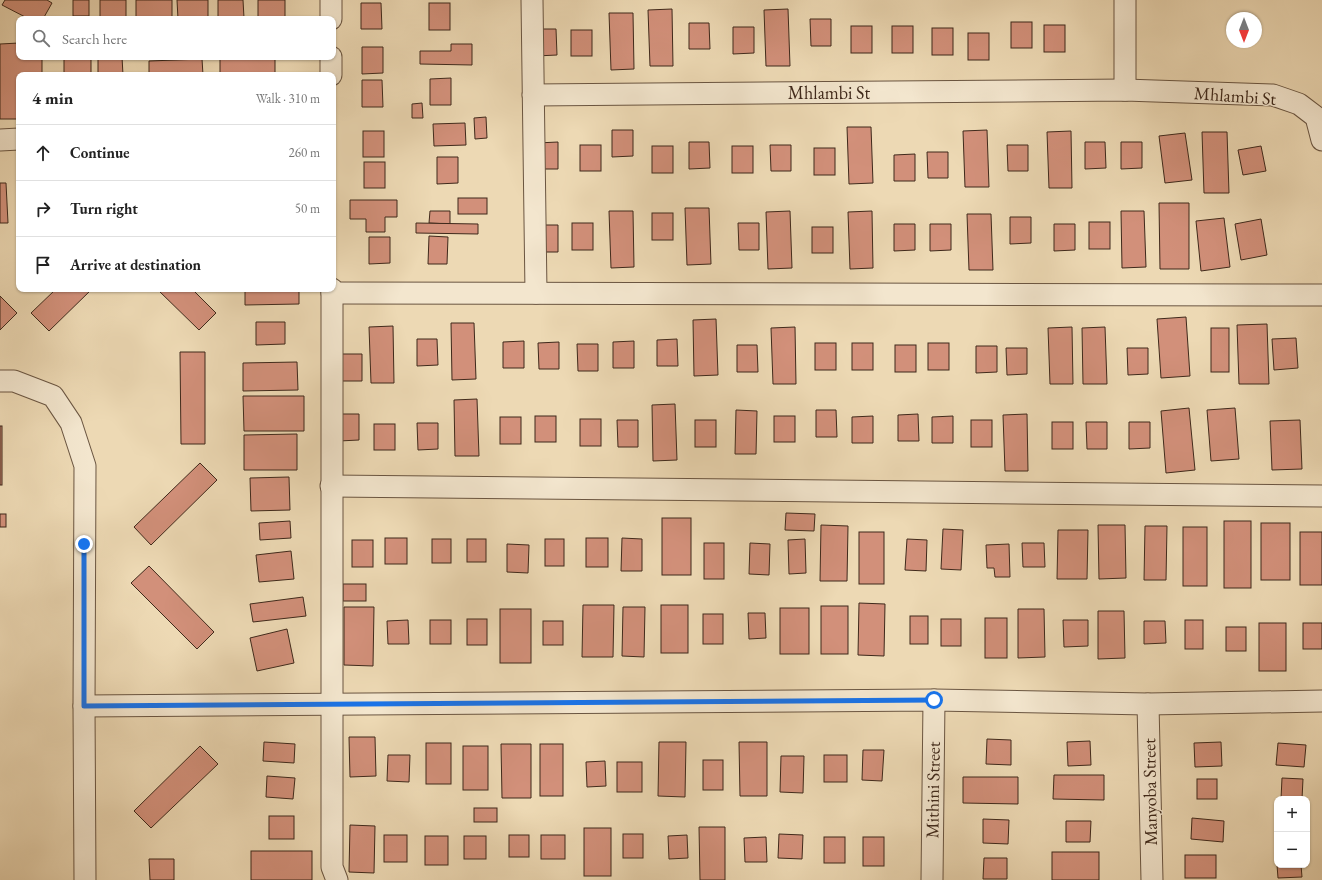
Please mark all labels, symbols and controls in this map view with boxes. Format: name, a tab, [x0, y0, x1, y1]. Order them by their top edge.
north arrow	[1226, 12, 1262, 48]
search box	[16, 16, 336, 60]
icon: search	[30, 27, 52, 49]
text: Search here	[62, 29, 127, 48]
street label: Mhlambi St	[788, 81, 870, 104]
street label: Mhlambi St	[1193, 81, 1277, 110]
text: 4 min	[32, 87, 73, 109]
text: Walk · 310 m	[256, 90, 320, 107]
icon: ahead	[32, 142, 54, 164]
text: Continue	[70, 143, 130, 162]
text: 260 m	[289, 144, 320, 161]
icon: right	[32, 198, 54, 220]
text: Turn right	[70, 199, 138, 218]
text: 50 m	[295, 200, 320, 217]
icon: arrive	[32, 254, 54, 276]
text: Arrive at destination	[70, 255, 201, 274]
route end	[75, 535, 93, 553]
route start	[925, 691, 943, 709]
street label: Manyoba Street	[1137, 738, 1162, 846]
street label: Mithini Street	[920, 741, 945, 839]
map controls	[1274, 796, 1310, 868]
button: +	[1274, 796, 1310, 832]
button: −	[1274, 832, 1310, 868]

